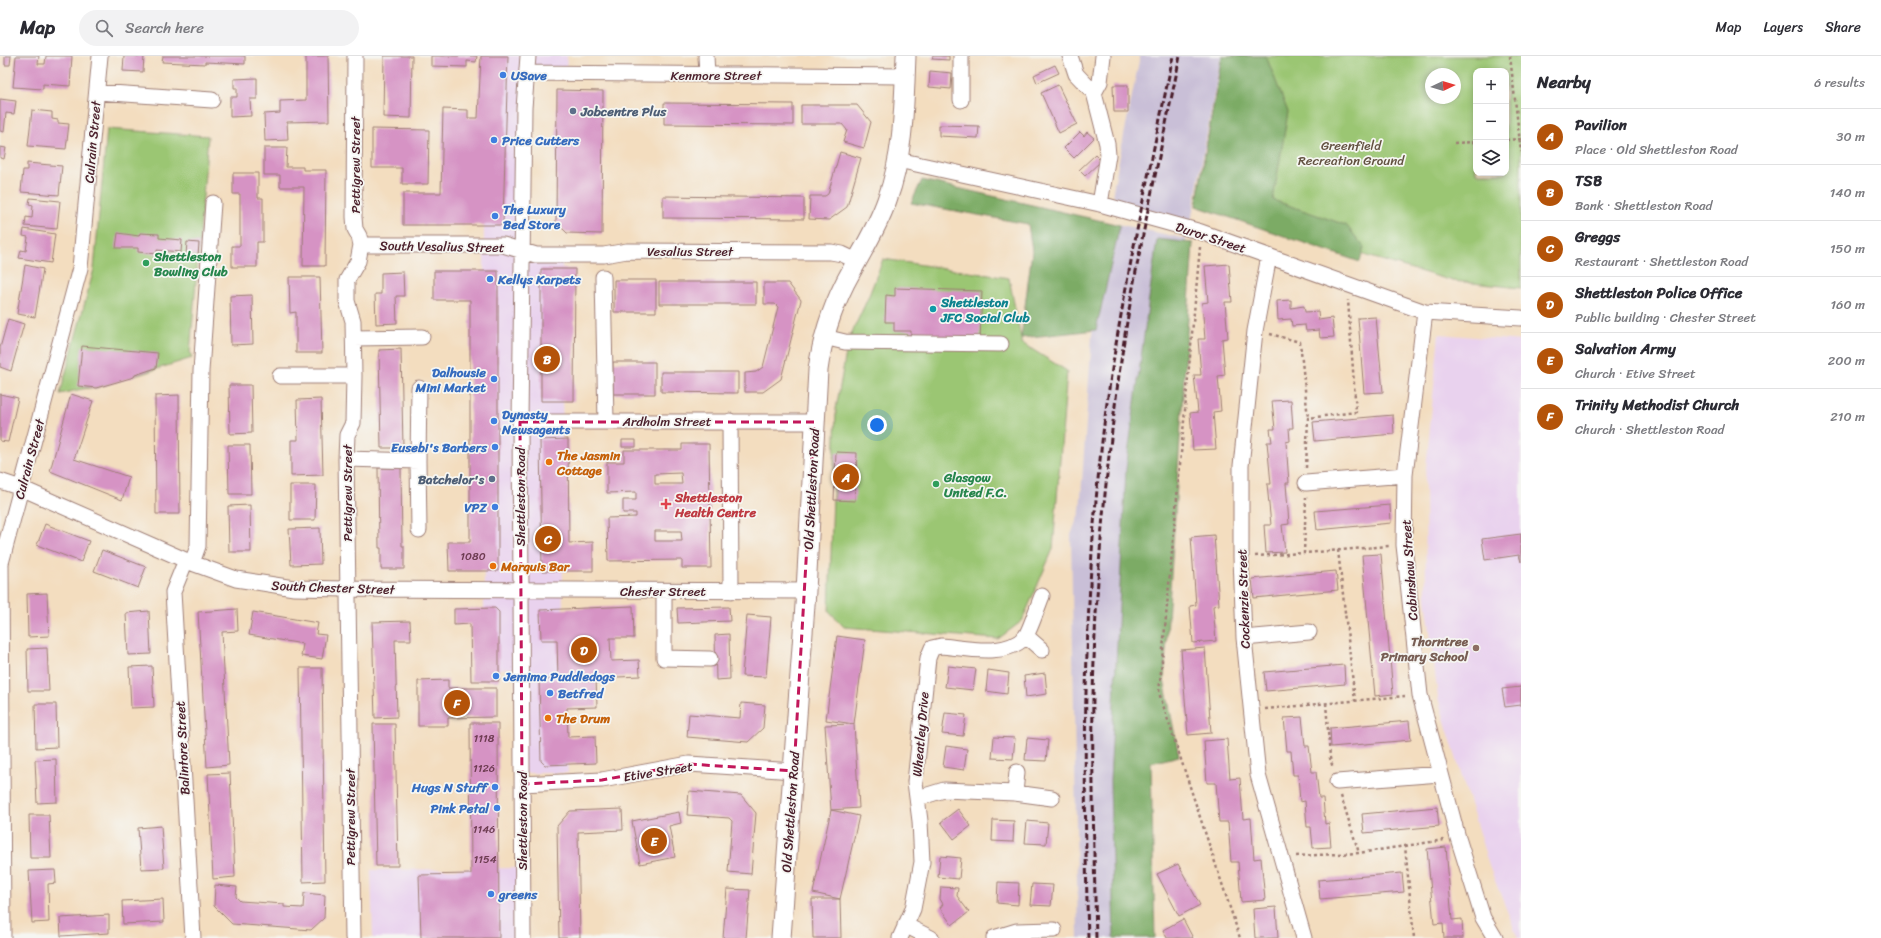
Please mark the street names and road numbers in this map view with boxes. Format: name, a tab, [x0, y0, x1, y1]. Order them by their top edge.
street label: Kenmore Street	[671, 64, 762, 87]
street label: Culrain Street	[77, 99, 108, 184]
street label: Pettigrew Street	[344, 116, 367, 214]
street label: Duror Street	[1173, 215, 1249, 260]
street label: South Vesalius Street	[379, 234, 505, 259]
street label: Vesalius Street	[647, 240, 734, 263]
street label: Ardholm Street	[622, 410, 712, 433]
street label: Culrain Street	[8, 416, 51, 502]
street label: Old Shettleston Road	[797, 427, 826, 550]
street label: Pettigrew Street	[336, 444, 359, 542]
street label: Shettleston Road	[509, 447, 532, 546]
street label: Cobinshaw Street	[1394, 518, 1425, 621]
street label: Cockenzie Street	[1230, 549, 1257, 649]
street label: South Chester Street	[271, 574, 396, 601]
street label: Chester Street	[620, 580, 706, 603]
street label: Wheatley Drive	[905, 690, 936, 778]
street label: Balintore Street	[169, 700, 196, 795]
street label: Old Shettleston Road	[775, 750, 806, 873]
street label: Etive Street	[622, 755, 695, 788]
street label: Pettigrew Street	[339, 768, 362, 866]
street label: Shettleston Road	[511, 771, 534, 870]

